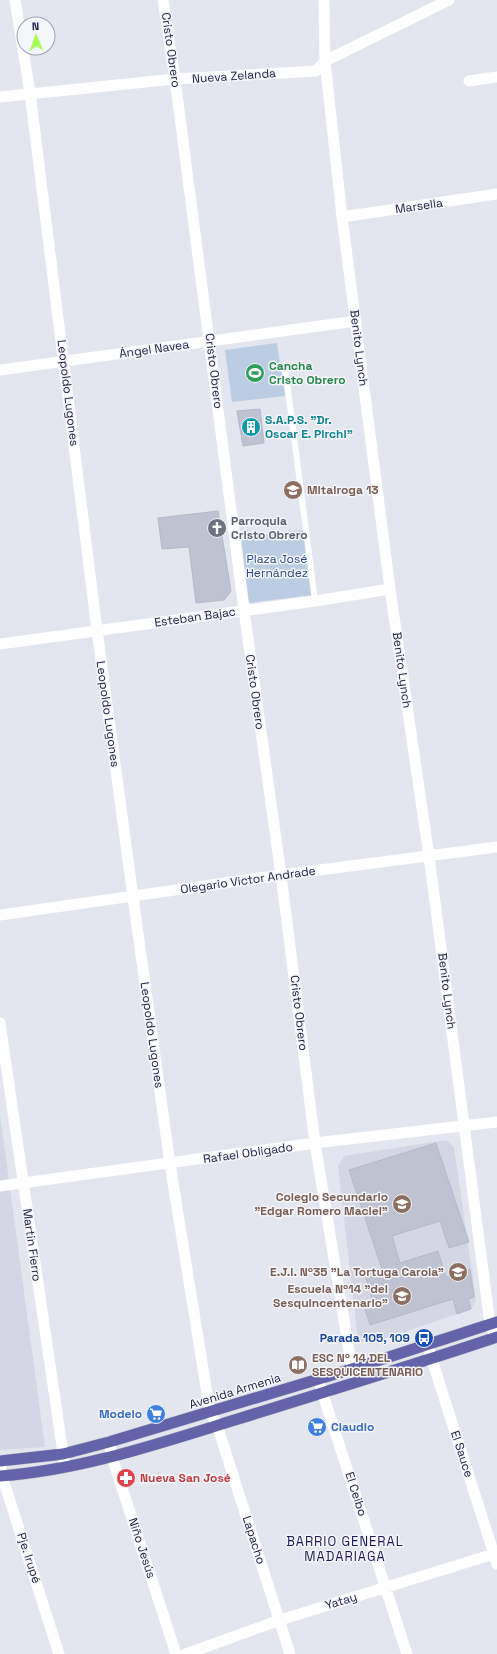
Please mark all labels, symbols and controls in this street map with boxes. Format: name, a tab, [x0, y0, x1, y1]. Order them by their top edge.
street label: Cristo Obrero	[158, 11, 184, 89]
north arrow	[16, 16, 56, 56]
text: N	[32, 19, 40, 33]
street label: Nueva Zelanda	[191, 65, 277, 87]
street label: Marsella	[394, 195, 444, 217]
street label: Benito Lynch	[346, 309, 372, 387]
street label: Cristo Obrero	[201, 332, 227, 410]
street label: Ángel Navea	[118, 336, 190, 362]
street label: Leopoldo Lugones	[54, 339, 82, 447]
place label: Cancha Cristo Obrero	[269, 358, 346, 388]
sports icon: Cancha Cristo Obrero	[244, 362, 266, 384]
place label: S.A.P.S. "Dr. Oscar E. Pirchi"	[265, 412, 353, 442]
building icon: S.A.P.S. "Dr. Oscar E. Pirchi"	[240, 416, 262, 438]
school or university icon: Mitairoga 13	[282, 479, 304, 501]
place label: Mitairoga 13	[307, 482, 379, 498]
place label: Parroquia Cristo Obrero	[231, 513, 308, 543]
church icon: Parroquia Cristo Obrero	[206, 517, 228, 539]
park label: Plaza José Hernández	[246, 551, 308, 581]
street label: Esteban Bajac	[153, 603, 237, 631]
street label: Benito Lynch	[389, 631, 415, 709]
street label: Cristo Obrero	[242, 653, 268, 731]
street label: Leopoldo Lugones	[93, 660, 123, 768]
street label: Olegario Victor Andrade	[179, 863, 317, 897]
street label: Benito Lynch	[434, 952, 460, 1030]
street label: Cristo Obrero	[286, 974, 312, 1052]
street label: Leopoldo Lugones	[137, 981, 167, 1089]
street label: Rafael Obligado	[202, 1139, 294, 1167]
place label: Colegio Secundario "Edgar Romero Maciel"	[254, 1189, 388, 1219]
school or university icon: Colegio Secundario "Edgar Romero Maciel"	[391, 1193, 413, 1215]
street label: Martin Fierro	[19, 1208, 45, 1282]
school or university icon: E.J.I. Nº35 "La Tortuga Carola"	[447, 1261, 469, 1283]
place label: E.J.I. Nº35 "La Tortuga Carola"	[270, 1264, 444, 1280]
place label: Escuela Nº14 "del Sesquincentenario"	[273, 1281, 388, 1311]
school or university icon: Escuela Nº14 "del Sesquincentenario"	[391, 1285, 413, 1307]
bus stop icon: Parada 105, 109	[413, 1327, 435, 1349]
place label: Parada 105, 109	[320, 1330, 410, 1346]
place label: ESC Nº 14 DEL SESQUICENTENARIO	[312, 1350, 423, 1380]
library icon: ESC Nº 14 DEL SESQUICENTENARIO	[287, 1354, 309, 1376]
street label: Avenida Armenia	[187, 1369, 283, 1413]
supermarket icon: Modelo	[145, 1403, 167, 1425]
place label: Modelo	[99, 1406, 142, 1422]
supermarket icon: Claudio	[306, 1416, 328, 1438]
place label: Claudio	[331, 1419, 374, 1435]
street label: El Sauce	[447, 1428, 477, 1480]
pharmacy icon: Nueva San José	[115, 1467, 137, 1489]
place label: Nueva San José	[140, 1470, 231, 1486]
street label: El Ceibo	[341, 1470, 371, 1518]
street label: Lapacho	[239, 1514, 269, 1566]
street label: Niño Jesús	[125, 1516, 159, 1580]
street label: Pje. Irupé	[13, 1531, 45, 1585]
district label: BARRIO GENERAL MADARIAGA	[286, 1533, 404, 1565]
street label: Yatay	[323, 1589, 359, 1613]

